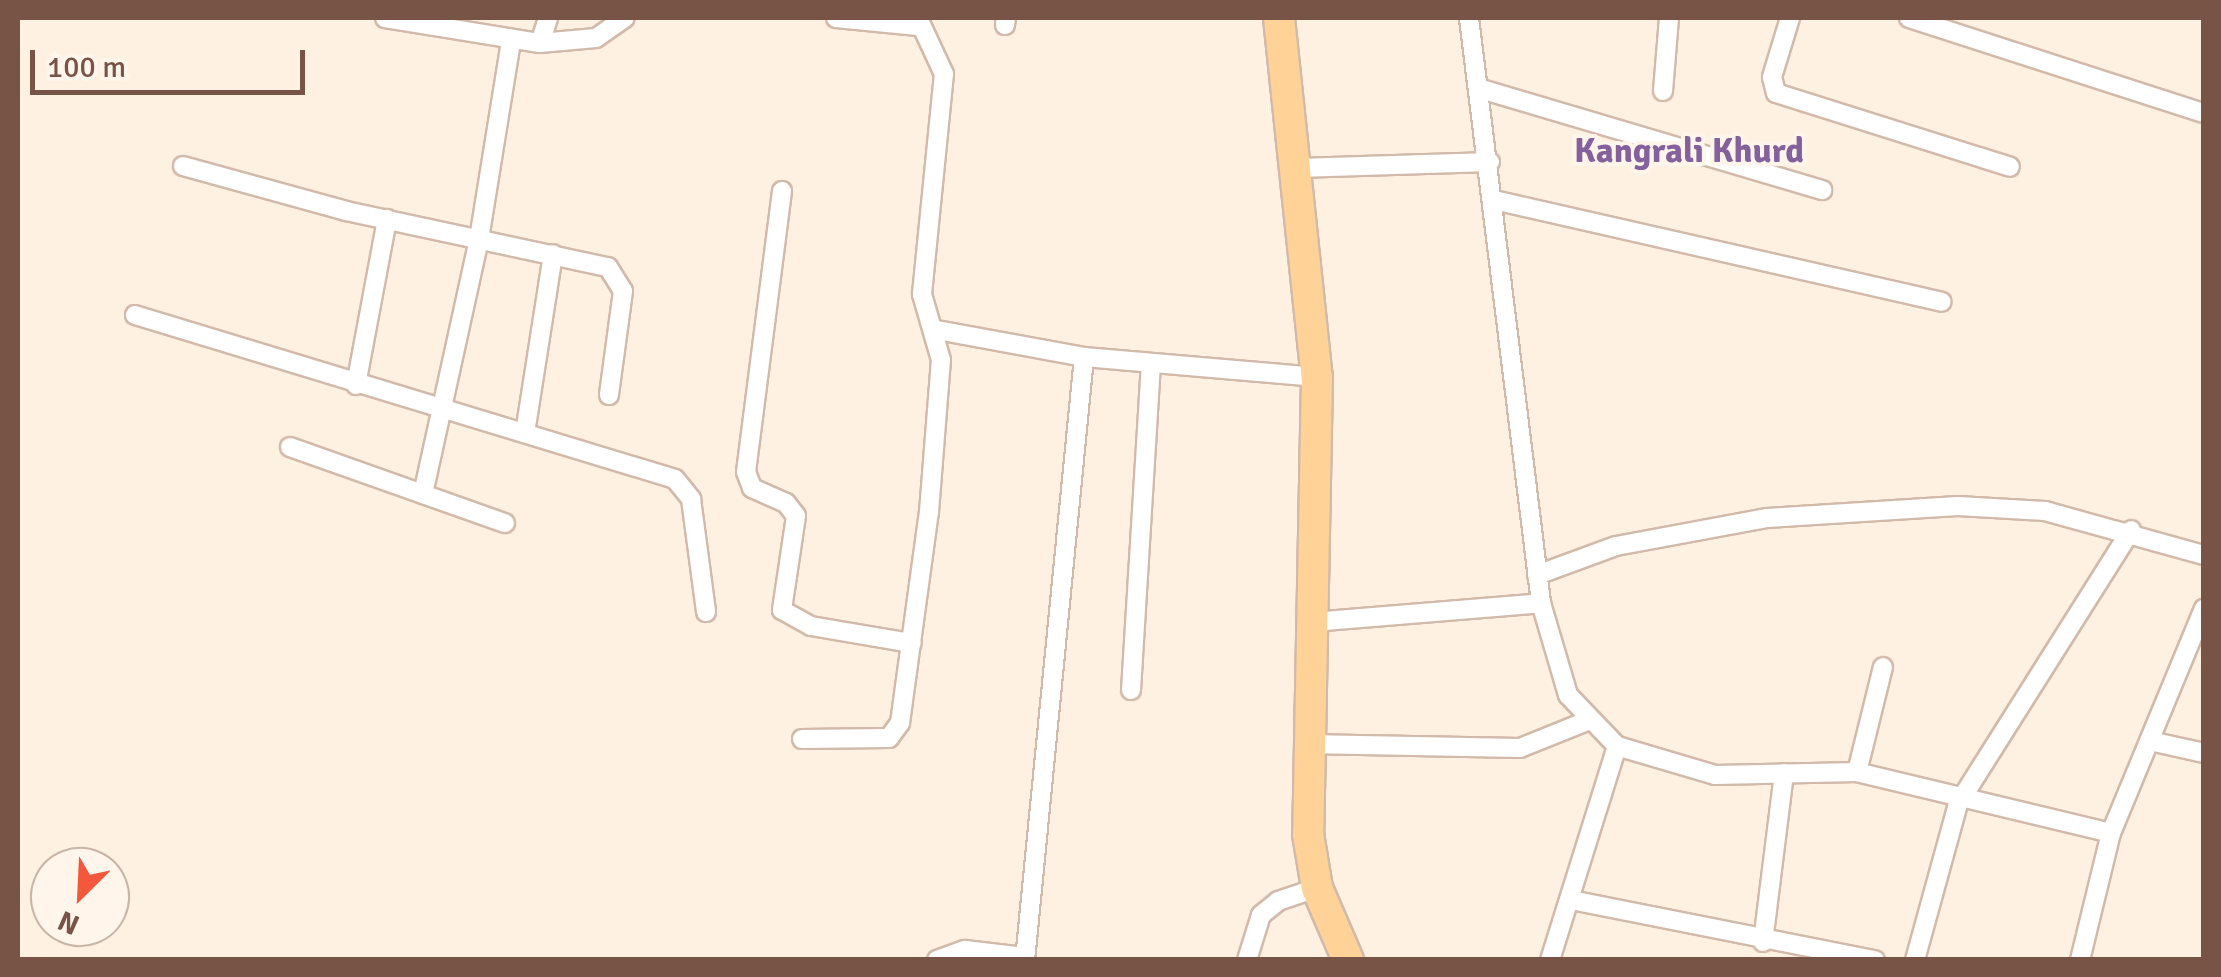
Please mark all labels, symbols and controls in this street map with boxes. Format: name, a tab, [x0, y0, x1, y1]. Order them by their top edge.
scale bar	[35, 30, 310, 92]
text: 100 m	[47, 49, 126, 86]
district label: Kangrali Khurd	[1574, 130, 1804, 172]
north arrow	[30, 847, 130, 947]
text: N	[53, 903, 84, 942]

